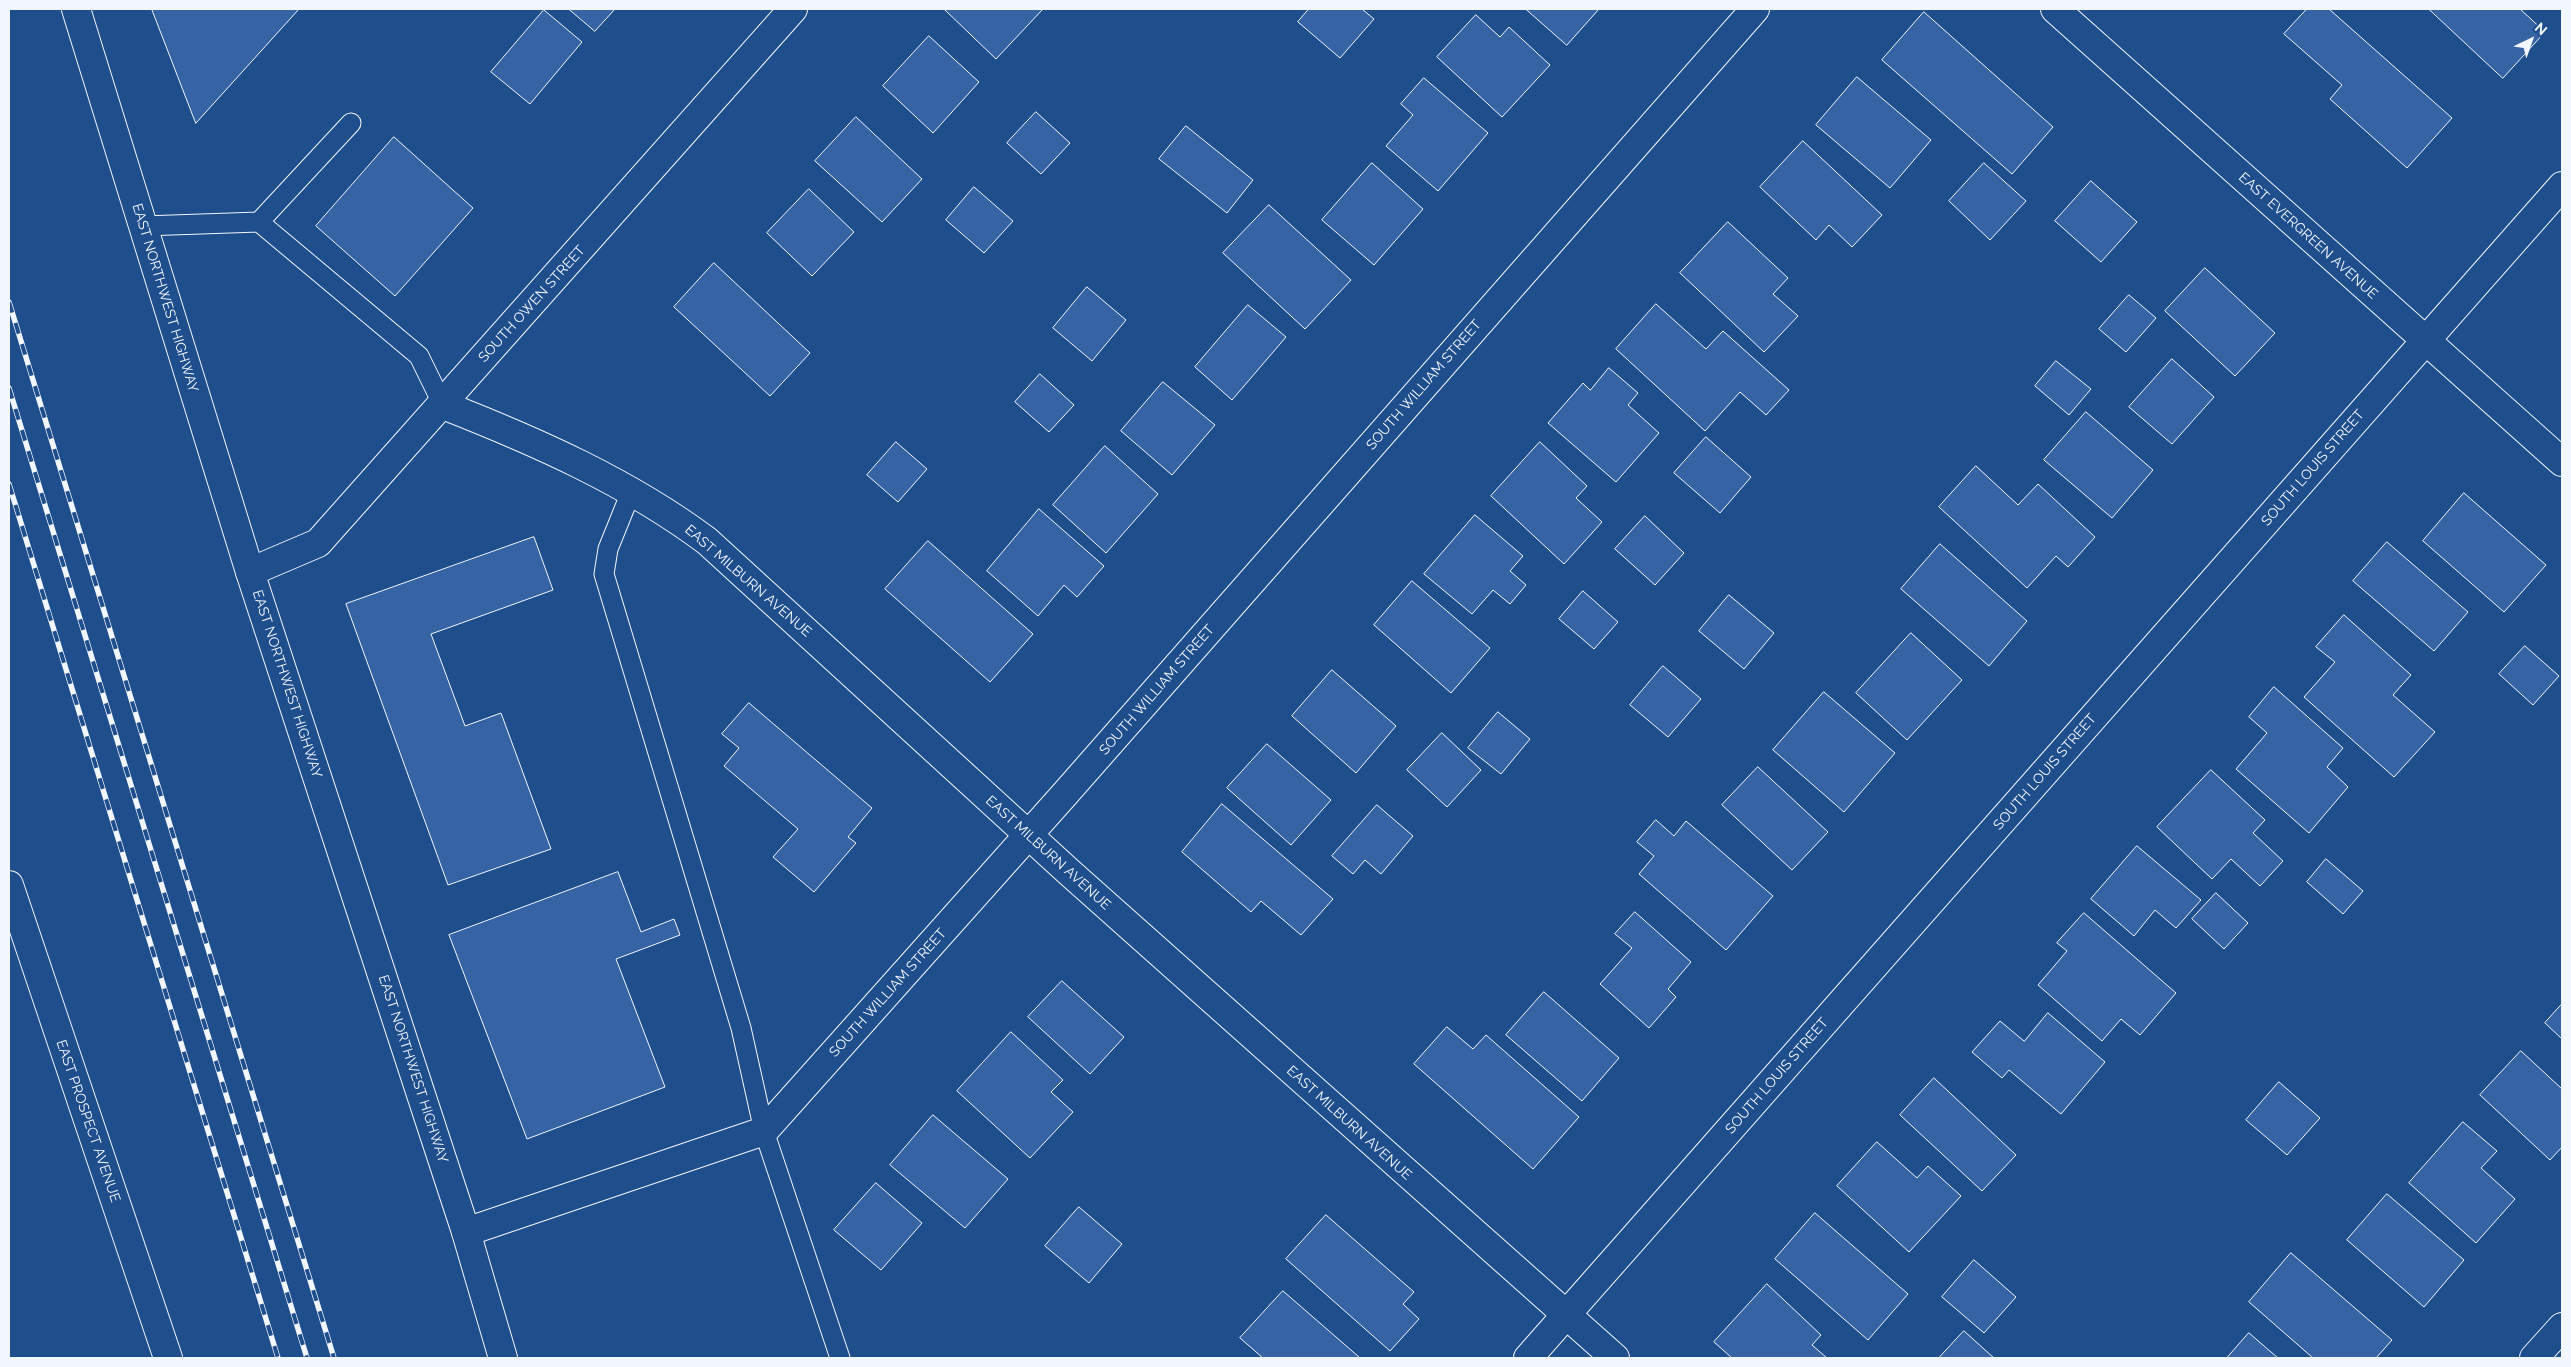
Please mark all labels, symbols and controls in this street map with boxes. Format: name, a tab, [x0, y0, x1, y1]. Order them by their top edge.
north arrow	[2506, 15, 2556, 65]
text: N	[2532, 19, 2550, 38]
street label: EAST EVERGREEN AVENUE	[2235, 169, 2381, 303]
street label: EAST NORTHWEST HIGHWAY	[128, 201, 202, 395]
street label: SOUTH OWEN STREET	[475, 242, 589, 366]
street label: SOUTH WILLIAM STREET	[1363, 316, 1485, 454]
street label: SOUTH LOUIS STREET	[2258, 407, 2368, 529]
street label: EAST MILBURN AVENUE	[681, 521, 815, 641]
street label: EAST NORTHWEST HIGHWAY	[249, 588, 325, 780]
street label: SOUTH WILLIAM STREET	[1096, 621, 1218, 759]
street label: SOUTH LOUIS STREET	[1990, 711, 2100, 833]
street label: EAST MILBURN AVENUE	[982, 792, 1114, 914]
street label: SOUTH WILLIAM STREET	[826, 925, 950, 1061]
street label: EAST NORTHWEST HIGHWAY	[375, 973, 451, 1165]
street label: SOUTH LOUIS STREET	[1722, 1015, 1832, 1137]
street label: EAST PROSPECT AVENUE	[52, 1038, 124, 1204]
street label: EAST MILBURN AVENUE	[1283, 1062, 1415, 1184]

